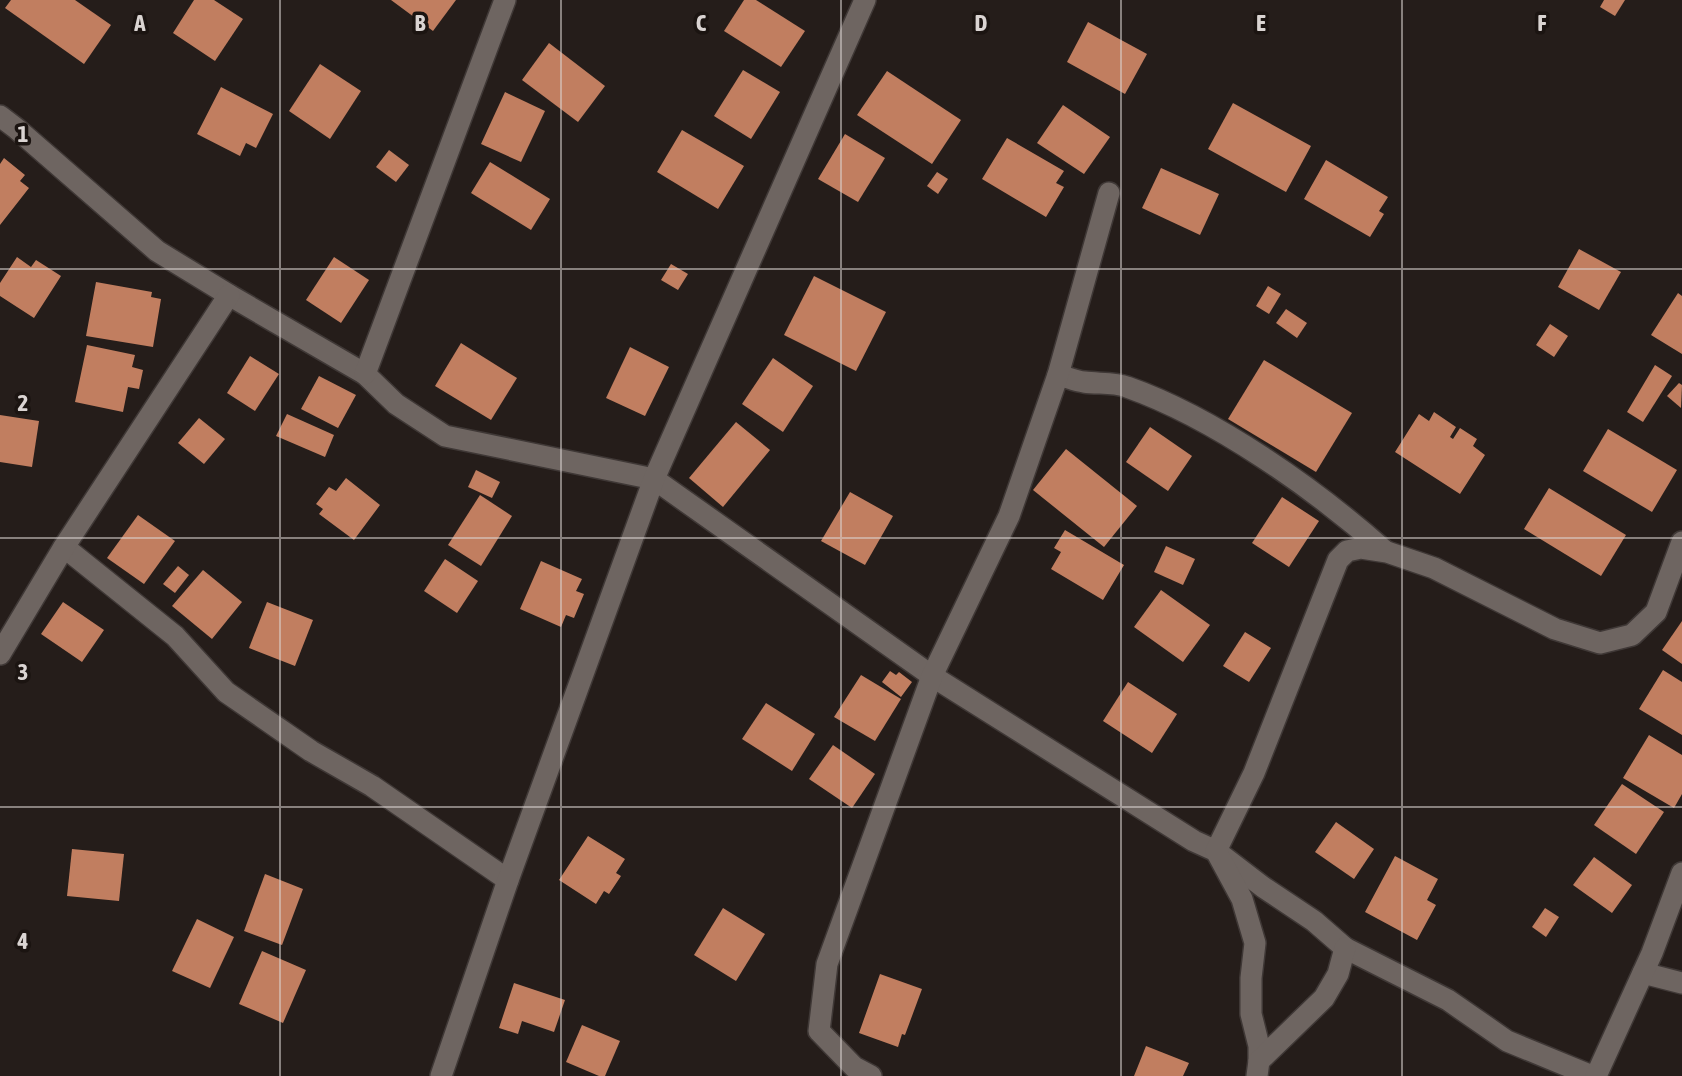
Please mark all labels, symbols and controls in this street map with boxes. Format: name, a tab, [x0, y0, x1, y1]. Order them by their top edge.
text: A	[133, 10, 146, 36]
text: B	[415, 10, 426, 36]
text: C	[696, 10, 707, 36]
text: D	[975, 10, 988, 36]
text: E	[1256, 10, 1266, 36]
text: F	[1537, 10, 1547, 36]
text: 1	[18, 121, 29, 147]
text: 2	[18, 390, 28, 416]
text: 3	[18, 659, 28, 685]
text: 4	[17, 928, 29, 954]

